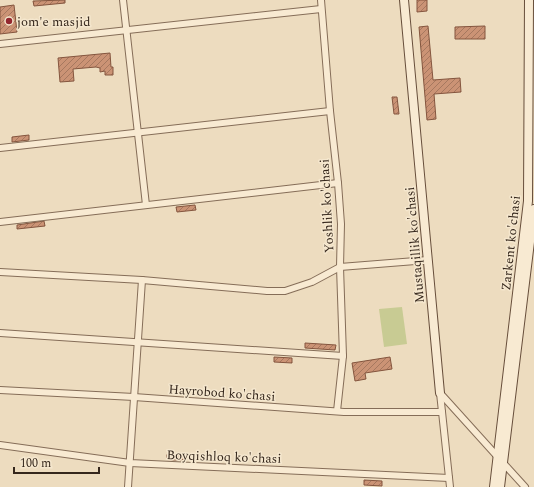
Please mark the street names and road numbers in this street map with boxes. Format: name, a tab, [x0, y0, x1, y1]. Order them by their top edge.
street label: Yoshlik ko'chasi	[315, 158, 339, 253]
street label: Mustaqillik ko'chasi	[400, 186, 430, 304]
street label: Zarkent ko'chasi	[496, 194, 526, 292]
street label: Hayrobod ko'chasi	[168, 379, 276, 407]
street label: Boyqishloq ko'chasi	[166, 445, 282, 469]

